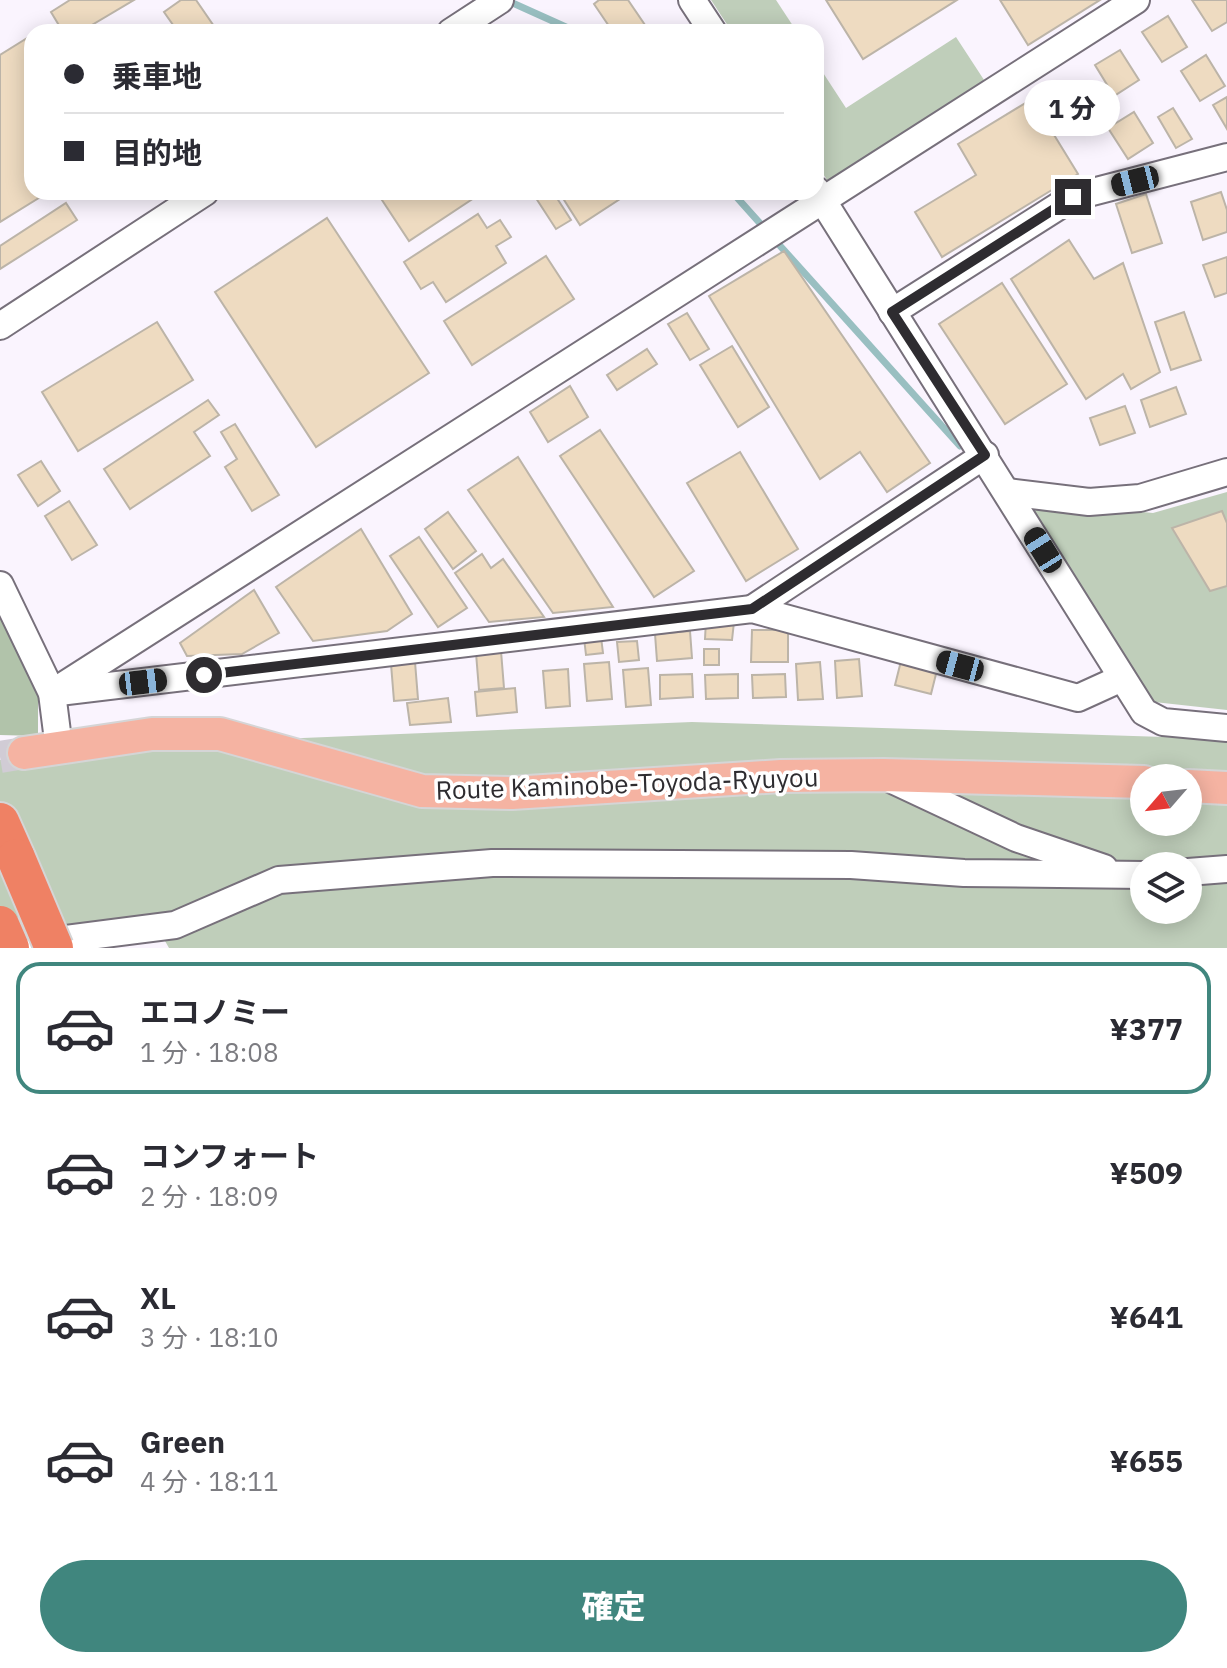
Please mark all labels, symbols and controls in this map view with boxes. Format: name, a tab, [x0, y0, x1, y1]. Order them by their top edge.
text: 乗車地	[112, 56, 202, 95]
callout: 1 分	[1025, 81, 1121, 137]
text: 1 分	[1048, 91, 1096, 125]
text: 目的地	[112, 133, 202, 172]
car	[1109, 164, 1161, 198]
route end	[1055, 179, 1091, 215]
car	[1020, 523, 1066, 577]
car	[934, 648, 986, 684]
route start	[186, 657, 222, 693]
car	[118, 667, 168, 697]
street label: Route Kaminobe-Toyoda-Ryuyou	[435, 759, 819, 807]
north arrow	[1130, 764, 1202, 836]
map controls	[1130, 764, 1202, 924]
button: layers	[1130, 852, 1202, 924]
icon: car	[44, 992, 116, 1064]
text: エコノミー	[140, 992, 290, 1031]
text: ¥377	[1110, 1009, 1183, 1048]
text: 1 分 · 18:08	[140, 1035, 278, 1069]
icon: car	[44, 1136, 116, 1208]
text: コンフォート	[140, 1136, 319, 1175]
text: ¥509	[1110, 1153, 1183, 1192]
text: 2 分 · 18:09	[140, 1179, 278, 1213]
text: XL	[140, 1278, 176, 1317]
icon: car	[44, 1280, 116, 1352]
text: ¥641	[1110, 1297, 1183, 1336]
text: 3 分 · 18:10	[140, 1320, 278, 1354]
text: Green	[140, 1422, 225, 1461]
icon: car	[44, 1424, 116, 1496]
text: ¥655	[1110, 1441, 1183, 1480]
text: 4 分 · 18:11	[140, 1464, 278, 1498]
button: 確定	[40, 1560, 1187, 1652]

